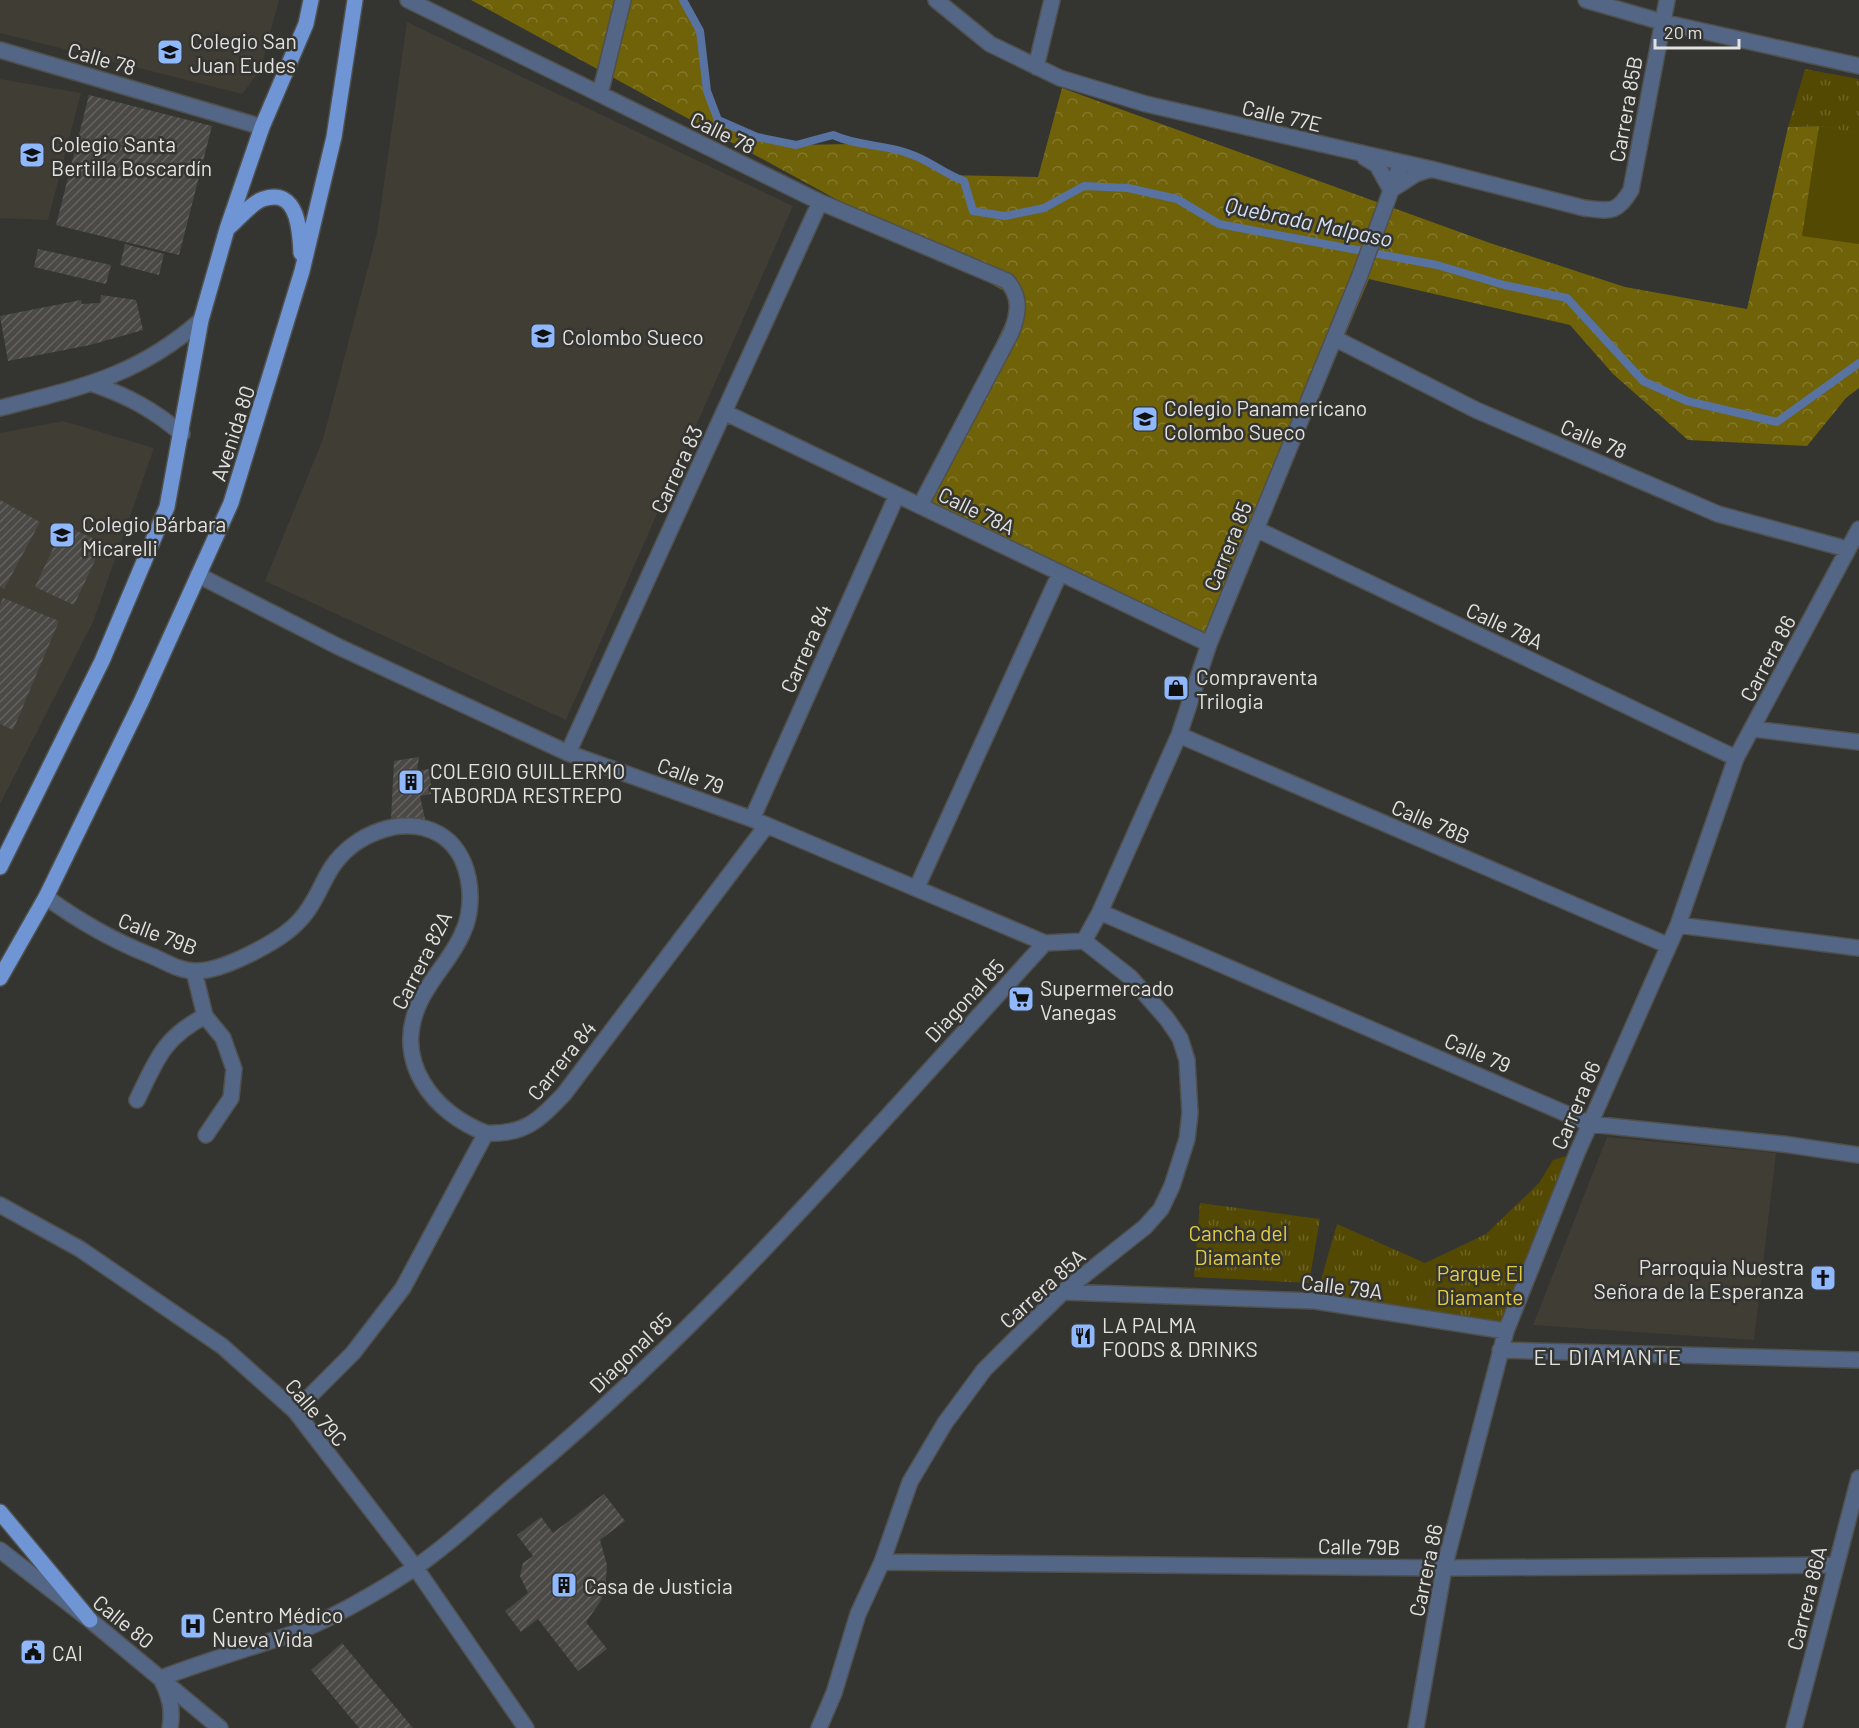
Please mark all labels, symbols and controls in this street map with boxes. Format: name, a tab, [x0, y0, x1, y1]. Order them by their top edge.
scale bar	[1655, 12, 1739, 50]
text: 20 m	[1664, 21, 1702, 43]
place label: Colegio San Juan Eudes	[190, 28, 297, 77]
street label: Calle 78	[65, 36, 139, 80]
school or university icon: Colegio San Juan Eudes	[155, 37, 185, 67]
street label: Carrera 85B	[1603, 54, 1647, 164]
street label: Calle 77E	[1240, 94, 1324, 136]
street label: Calle 78	[686, 106, 760, 158]
place label: Colegio Santa Bertilla Boscardín	[51, 131, 212, 180]
school or university icon: Colegio Santa Bertilla Boscardín	[17, 140, 47, 170]
water label: Quebrada Malpaso	[1223, 191, 1395, 251]
school or university icon: Colombo Sueco	[528, 321, 558, 351]
place label: Colombo Sueco	[562, 324, 704, 349]
street label: Avenida 80	[205, 382, 259, 484]
place label: Colegio Panamericano Colombo Sueco	[1164, 395, 1367, 444]
school or university icon: Colegio Panamericano Colombo Sueco	[1130, 404, 1160, 434]
street label: Calle 78	[1557, 413, 1631, 463]
street label: Carrera 83	[645, 421, 707, 517]
street label: Calle 78A	[935, 481, 1020, 539]
street label: Carrera 85	[1198, 498, 1256, 594]
place label: Colegio Bárbara Micarelli	[82, 511, 226, 560]
school or university icon: Colegio Bárbara Micarelli	[47, 520, 77, 550]
street label: Calle 78A	[1463, 596, 1548, 654]
street label: Carrera 84	[774, 600, 836, 696]
street label: Carrera 86	[1734, 611, 1800, 705]
place label: Compraventa Trilogia	[1196, 664, 1318, 713]
shop icon: Compraventa Trilogia	[1161, 673, 1191, 703]
street label: Calle 79	[654, 751, 728, 799]
place label: COLEGIO GUILLERMO TABORDA RESTREPO	[430, 758, 625, 807]
building icon: COLEGIO GUILLERMO TABORDA RESTREPO	[396, 767, 426, 797]
street label: Calle 78B	[1388, 793, 1474, 849]
street label: Carrera 82A	[386, 906, 457, 1013]
street label: Calle 79B	[115, 907, 201, 959]
street label: Diagonal 85	[919, 953, 1009, 1047]
place label: Supermercado Vanegas	[1040, 975, 1174, 1024]
supermarket icon: Supermercado Vanegas	[1006, 984, 1036, 1014]
street label: Carrera 84	[521, 1015, 601, 1105]
street label: Calle 79	[1441, 1027, 1515, 1077]
street label: Carrera 86	[1545, 1057, 1605, 1153]
park label: Cancha del Diamante	[1188, 1220, 1288, 1269]
street label: Carrera 85A	[994, 1243, 1090, 1333]
place label: Parroquia Nuestra Señora de la Esperanza	[1593, 1254, 1804, 1303]
park label: Parque El Diamante	[1436, 1260, 1524, 1309]
church icon: Parroquia Nuestra Señora de la Esperanza	[1808, 1263, 1838, 1293]
street label: Calle 79A	[1300, 1269, 1384, 1303]
street label: Diagonal 85	[584, 1307, 676, 1397]
place label: LA PALMA FOODS & DRINKS	[1102, 1312, 1258, 1361]
restaurant icon: LA PALMA FOODS & DRINKS	[1068, 1321, 1098, 1351]
district label: EL DIAMANTE	[1533, 1343, 1683, 1369]
street label: Calle 79C	[281, 1373, 353, 1451]
street label: Carrera 86	[1403, 1521, 1447, 1619]
street label: Calle 79B	[1318, 1533, 1400, 1559]
street label: Carrera 86A	[1781, 1543, 1831, 1653]
building icon: Casa de Justicia	[549, 1570, 579, 1600]
place label: Casa de Justicia	[584, 1573, 733, 1598]
street label: Calle 80	[88, 1589, 160, 1653]
place label: Centro Médico Nueva Vida	[212, 1602, 343, 1651]
hospital icon: Centro Médico Nueva Vida	[178, 1611, 208, 1641]
public building icon: CAI	[18, 1637, 48, 1667]
place label: CAI	[52, 1640, 83, 1665]

